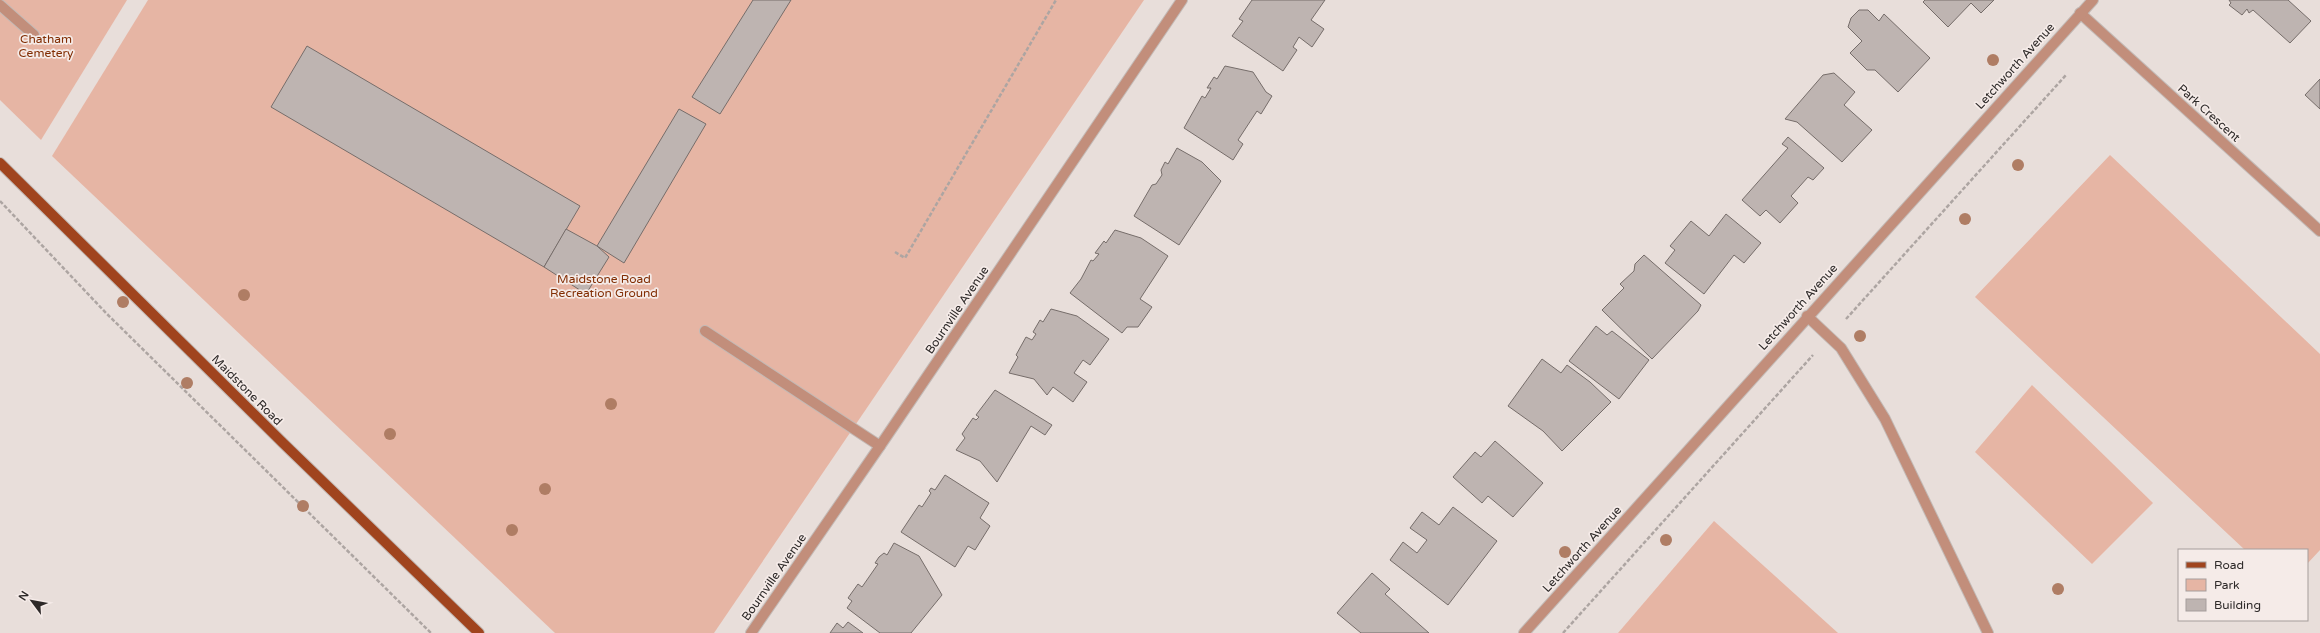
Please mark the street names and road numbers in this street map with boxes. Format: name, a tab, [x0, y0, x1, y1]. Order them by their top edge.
street label: Letchworth Avenue	[1973, 20, 2058, 112]
street label: Park Crescent	[2175, 81, 2243, 145]
street label: Letchworth Avenue	[1756, 261, 1841, 353]
street label: Bournville Avenue	[922, 263, 992, 357]
street label: Maidstone Road	[209, 352, 285, 428]
street label: Letchworth Avenue	[1540, 503, 1625, 595]
street label: Bournville Avenue	[739, 531, 809, 623]

